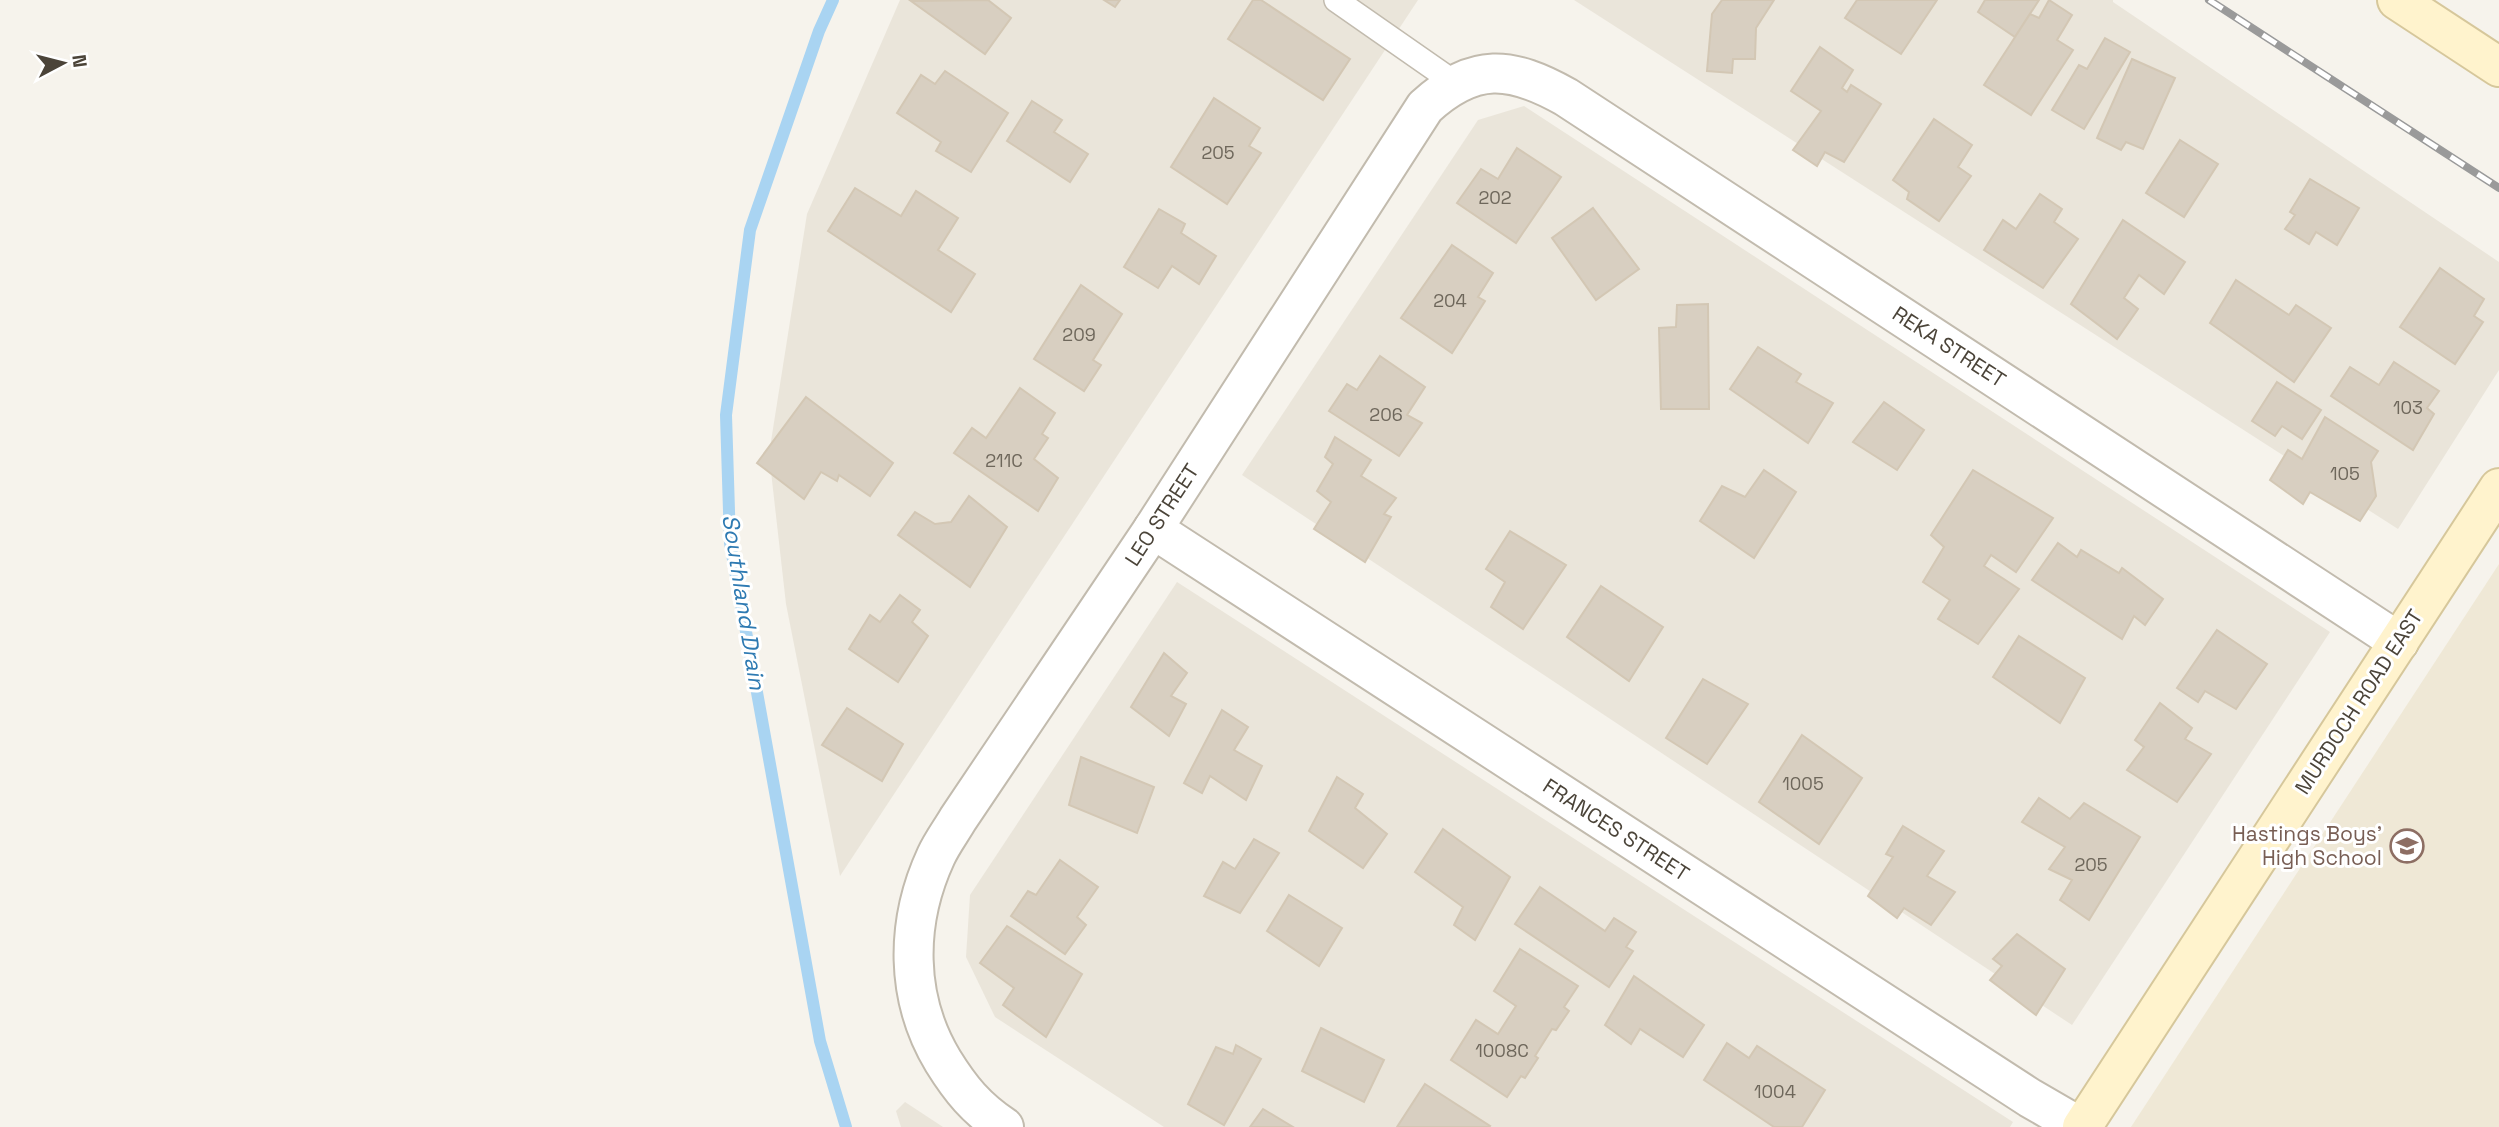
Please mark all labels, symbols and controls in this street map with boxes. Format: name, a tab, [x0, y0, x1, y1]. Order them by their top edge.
north arrow	[28, 28, 98, 98]
text: N	[66, 53, 93, 69]
house number: 205	[1201, 141, 1235, 164]
house number: 202	[1478, 186, 1512, 209]
house number: 204	[1433, 289, 1467, 312]
street label: REKA STREET	[1887, 300, 2011, 393]
house number: 209	[1062, 323, 1096, 346]
house number: 103	[2393, 396, 2423, 419]
house number: 206	[1369, 403, 1403, 426]
house number: 211C	[985, 449, 1023, 472]
street label: LEO STREET	[1119, 458, 1205, 571]
house number: 105	[2330, 462, 2360, 485]
water label: Southland Drain	[715, 512, 773, 693]
street label: MURDOCH ROAD EAST	[2289, 604, 2429, 799]
street label: FRANCES STREET	[1538, 772, 1695, 887]
house number: 1005	[1782, 772, 1824, 795]
place label: Hastings Boys' High School	[2232, 820, 2382, 871]
school or university icon: Hastings Boys' High School	[2388, 827, 2426, 865]
house number: 205	[2074, 853, 2108, 876]
house number: 1008C	[1475, 1039, 1529, 1062]
house number: 1004	[1754, 1080, 1796, 1103]

